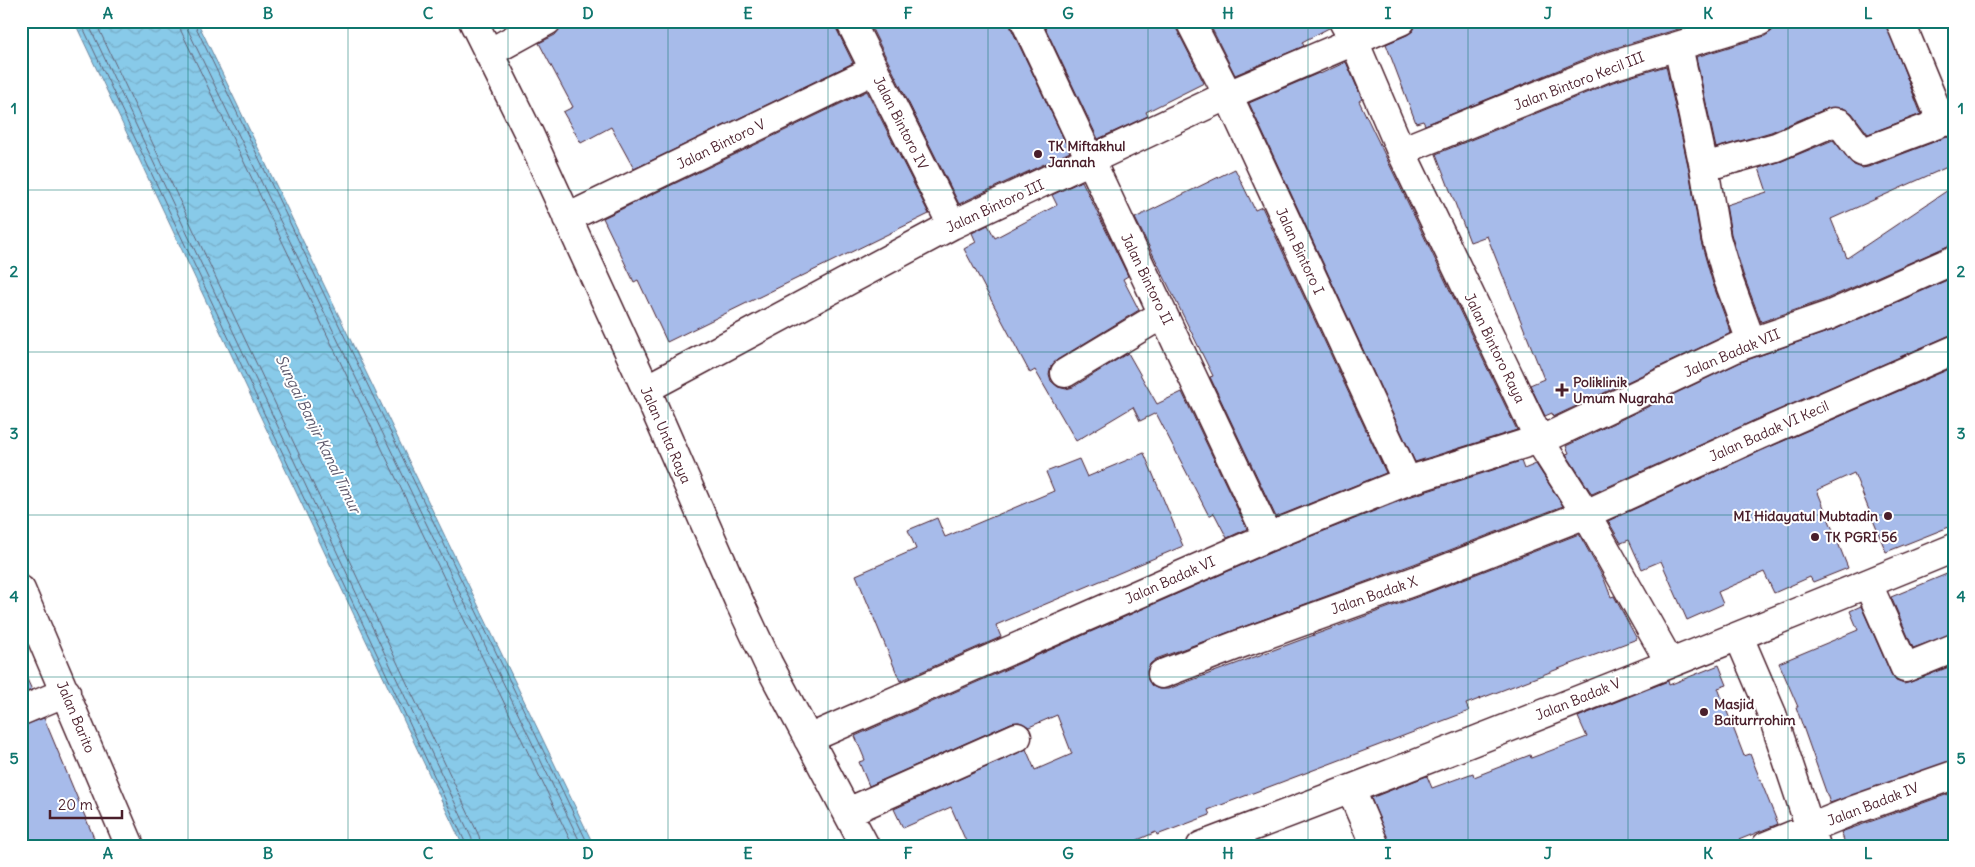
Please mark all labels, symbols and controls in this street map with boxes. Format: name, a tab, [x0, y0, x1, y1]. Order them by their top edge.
text: A	[103, 3, 113, 23]
text: B	[263, 3, 274, 23]
text: C	[423, 3, 434, 23]
text: D	[582, 3, 594, 23]
text: E	[743, 3, 753, 23]
text: F	[903, 3, 913, 23]
text: G	[1062, 3, 1074, 23]
text: H	[1222, 3, 1234, 23]
text: I	[1385, 3, 1392, 23]
text: J	[1544, 3, 1553, 23]
text: K	[1703, 3, 1713, 23]
text: L	[1864, 3, 1873, 23]
street label: Jalan Bintoro Kecil III	[1511, 48, 1647, 114]
street label: Jalan Bintoro IV	[870, 73, 932, 173]
text: 1	[11, 98, 17, 118]
text: 1	[1958, 98, 1964, 118]
street label: Jalan Bintoro V	[674, 115, 768, 173]
place label: TK Miftakhul Jannah	[1048, 137, 1126, 171]
marker: TK Miftakhul Jannah	[1032, 148, 1044, 160]
street label: Jalan Bintoro III	[943, 176, 1047, 236]
street label: Jalan Bintoro I	[1272, 205, 1328, 297]
street label: Jalan Bintoro II	[1117, 230, 1177, 328]
text: 2	[10, 261, 19, 281]
text: 2	[1957, 261, 1966, 281]
street label: Jalan Bintoro Raya	[1461, 290, 1529, 406]
street label: Jalan Badak VII	[1681, 325, 1783, 381]
water label: Sungai Banjir Kanal Timur	[272, 351, 366, 518]
place label: Poliklinik Umum Nugraha	[1573, 373, 1674, 407]
marker: Poliklinik Umum Nugraha	[1555, 383, 1569, 397]
street label: Jalan Unta Raya	[637, 384, 695, 486]
street label: Jalan Badak VI Kecil	[1706, 397, 1832, 465]
text: 3	[9, 423, 19, 443]
text: 3	[1956, 423, 1966, 443]
place label: MI Hidayatul Mubtadin	[1733, 507, 1878, 525]
marker: MI Hidayatul Mubtadin	[1882, 510, 1894, 522]
place label: TK PGRI 56	[1825, 528, 1897, 546]
marker: TK PGRI 56	[1809, 531, 1821, 543]
street label: Jalan Badak VI	[1122, 552, 1218, 608]
street label: Jalan Badak X	[1328, 572, 1420, 618]
text: 4	[9, 586, 19, 606]
text: 4	[1956, 586, 1966, 606]
street label: Jalan Badak V	[1533, 674, 1623, 724]
street label: Jalan Barito	[53, 678, 99, 756]
place label: Masjid Baiturrrohim	[1714, 695, 1796, 729]
marker: Masjid Baiturrrohim	[1698, 706, 1710, 718]
text: 5	[9, 748, 19, 768]
text: 5	[1956, 748, 1966, 768]
street label: Jalan Badak IV	[1825, 778, 1921, 830]
scale bar	[50, 787, 122, 819]
text: 20 m	[58, 795, 93, 814]
text: A	[103, 843, 113, 863]
text: B	[263, 843, 274, 863]
text: C	[423, 843, 434, 863]
text: D	[582, 843, 594, 863]
text: E	[743, 843, 753, 863]
text: F	[903, 843, 913, 863]
text: G	[1062, 843, 1074, 863]
text: H	[1222, 843, 1234, 863]
text: I	[1385, 843, 1392, 863]
text: J	[1544, 843, 1553, 863]
text: K	[1703, 843, 1713, 863]
text: L	[1864, 843, 1873, 863]

